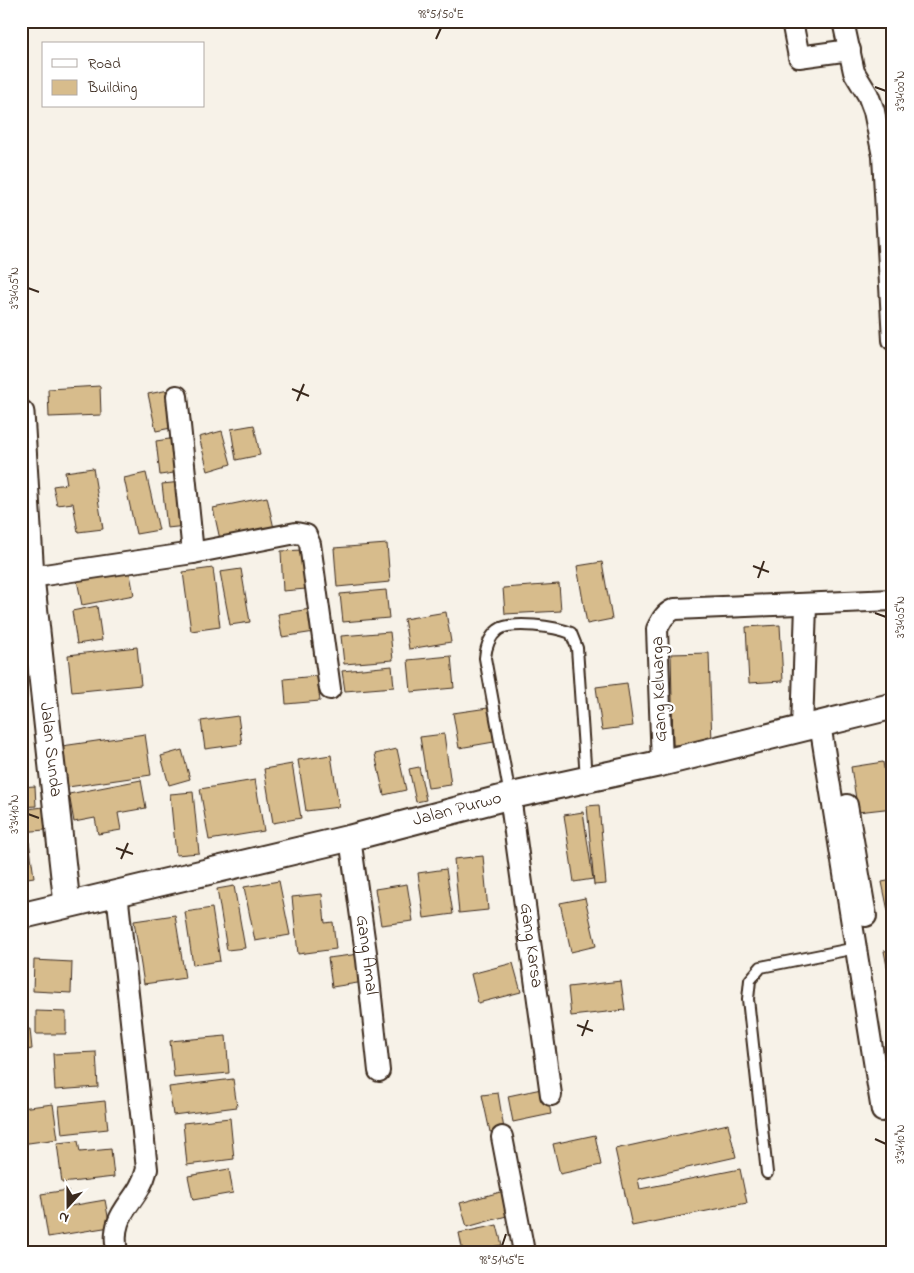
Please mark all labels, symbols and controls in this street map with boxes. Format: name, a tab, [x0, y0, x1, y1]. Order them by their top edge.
text: 98°51'50"E	[418, 6, 464, 24]
legend	[42, 42, 205, 108]
text: Road	[88, 53, 121, 75]
text: 3°34'00"N	[892, 71, 910, 111]
text: Building	[87, 77, 137, 100]
text: 3°34'05"N	[6, 267, 24, 309]
text: 3°34'05"N	[892, 596, 910, 638]
street label: Gang Keluarga	[645, 636, 676, 742]
street label: Jalan Sunda	[32, 701, 68, 798]
street label: Jalan Purwo	[410, 786, 504, 834]
text: 3°34'10"N	[6, 794, 24, 834]
street label: Gang Karsa	[512, 901, 549, 990]
street label: Gang Amal	[348, 913, 384, 996]
text: 3°34'10"N	[892, 1124, 910, 1164]
north arrow	[42, 1180, 92, 1230]
text: N	[56, 1205, 72, 1228]
text: 98°51'45"E	[479, 1252, 525, 1270]

